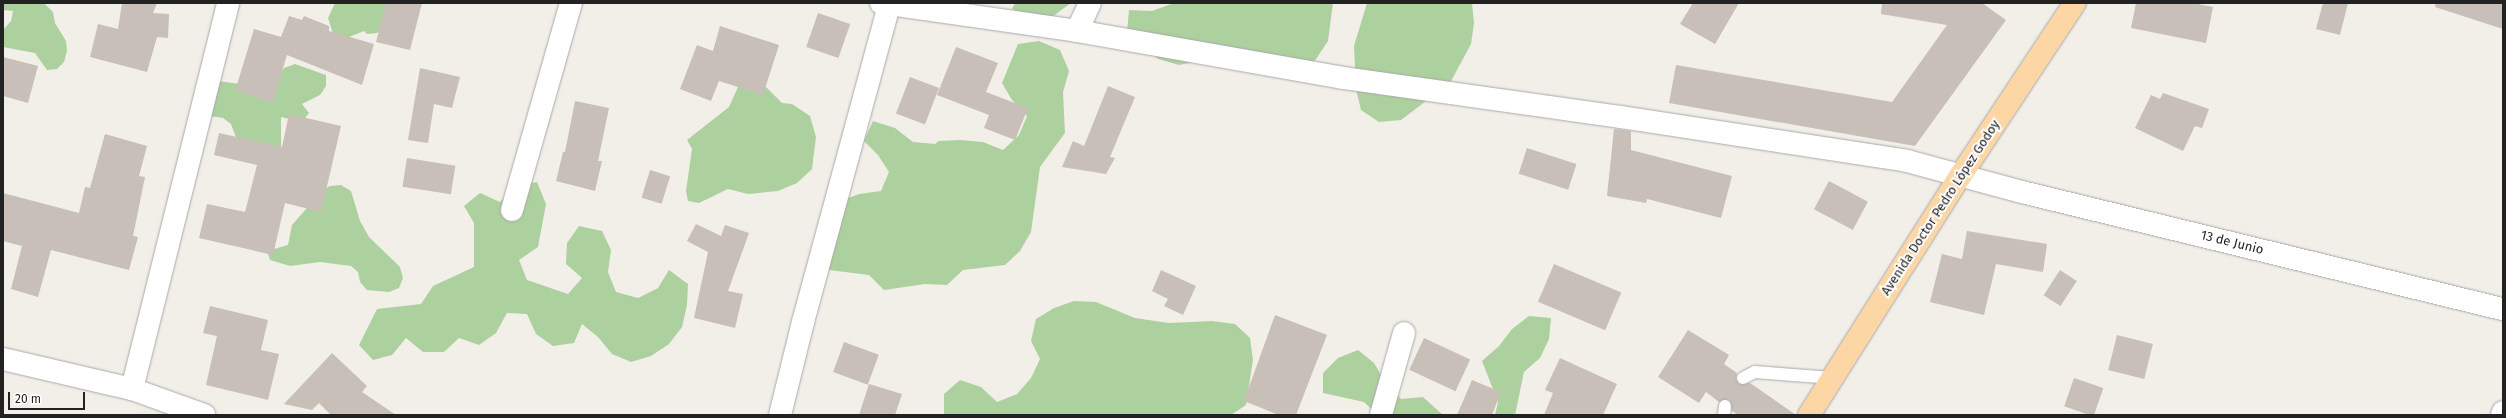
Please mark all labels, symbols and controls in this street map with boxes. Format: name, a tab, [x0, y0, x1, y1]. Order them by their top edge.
street label: Avenida Doctor Pedro López Godoy	[1878, 117, 2004, 299]
street label: 13 de Junio	[2199, 228, 2265, 258]
scale bar	[10, 384, 87, 410]
text: 20 m	[15, 392, 41, 406]

